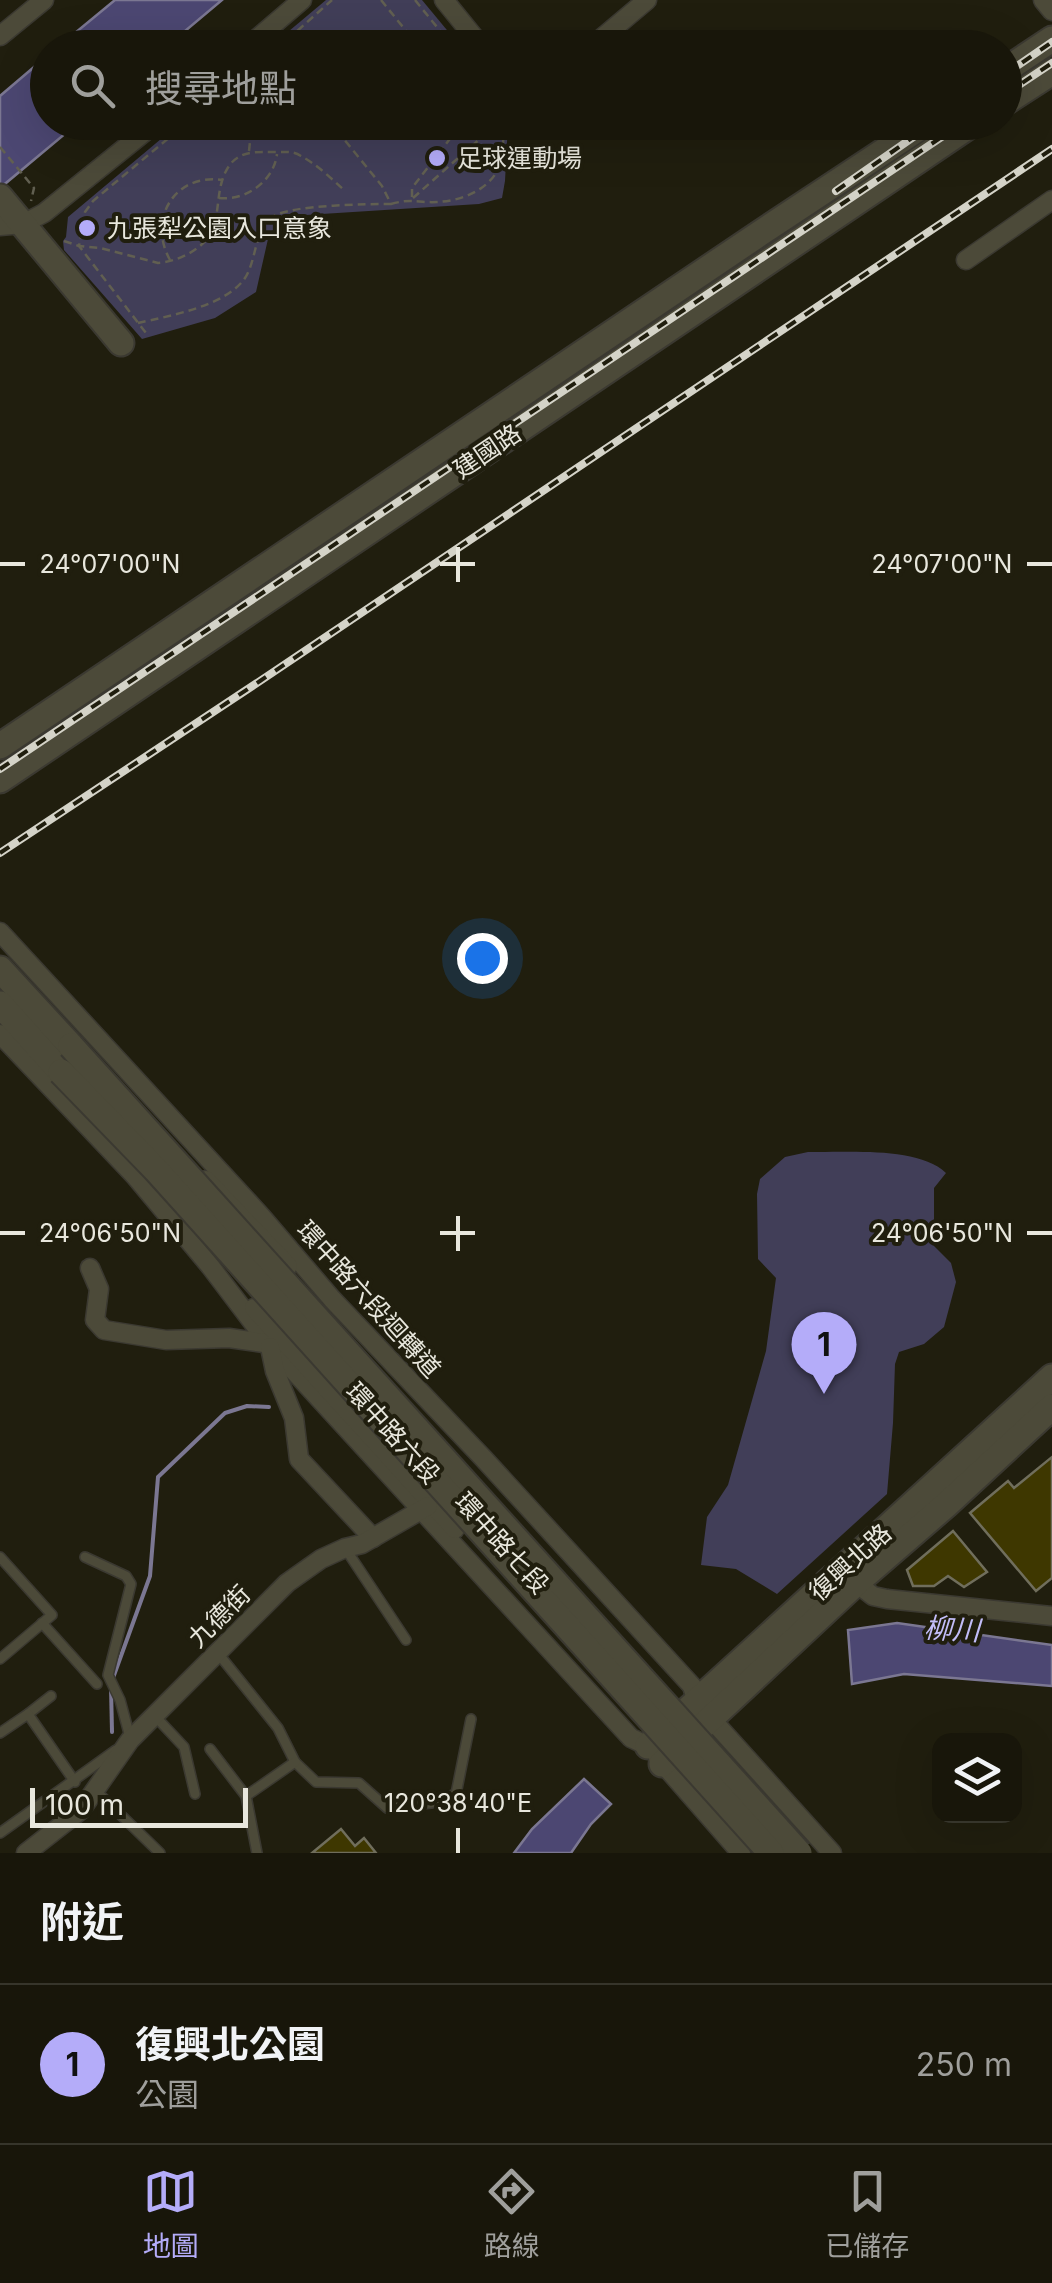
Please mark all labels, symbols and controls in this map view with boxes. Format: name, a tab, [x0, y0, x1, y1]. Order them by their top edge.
search box	[30, 30, 1022, 140]
icon: search	[65, 58, 120, 113]
text: 搜尋地點	[145, 65, 297, 111]
place label: 足球運動場	[457, 143, 582, 173]
marker: 足球運動場	[426, 147, 448, 169]
place label: 九張犁公園入口意象	[107, 213, 332, 243]
marker: 九張犁公園入口意象	[76, 217, 98, 239]
street label: 建國路	[448, 418, 526, 484]
text: 24°07'00"N	[40, 549, 180, 579]
text: 24°07'00"N	[872, 549, 1012, 579]
your location	[457, 933, 508, 984]
street label: 環中路六段迴轉道	[291, 1215, 447, 1383]
text: 24°06'50"N	[39, 1218, 181, 1248]
text: 24°06'50"N	[871, 1218, 1013, 1248]
pin: 1	[792, 1312, 856, 1394]
street label: 環中路六段	[340, 1377, 446, 1489]
street label: 環中路七段	[449, 1487, 555, 1599]
street label: 復興北路	[803, 1517, 897, 1607]
street label: 九德街	[182, 1579, 256, 1653]
water label: 柳川	[923, 1611, 984, 1648]
map controls	[932, 1733, 1022, 1823]
button: layers	[932, 1733, 1022, 1823]
scale bar	[30, 1783, 248, 1828]
text: 100 m	[45, 1788, 124, 1822]
text: 120°38'40"E	[384, 1788, 532, 1818]
text: 附近	[40, 1896, 124, 1947]
text: 復興北公園	[135, 2021, 325, 2067]
text: 1	[66, 2045, 79, 2084]
text: 250 m	[916, 2045, 1012, 2084]
text: 公園	[135, 2075, 199, 2114]
tab: 地圖	[143, 2164, 199, 2264]
tab: 路線	[484, 2164, 540, 2264]
tab: 已儲存	[825, 2164, 909, 2264]

